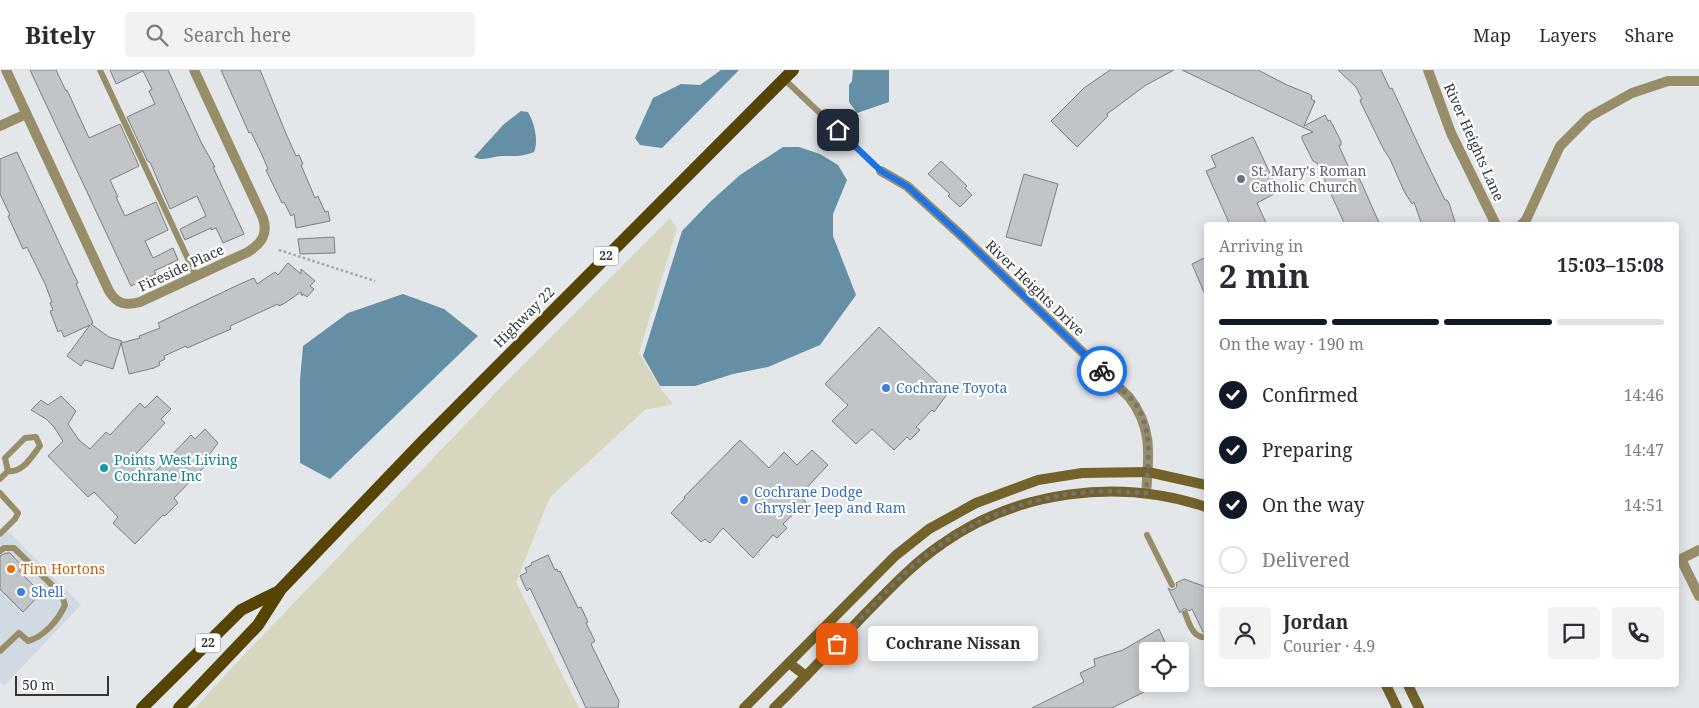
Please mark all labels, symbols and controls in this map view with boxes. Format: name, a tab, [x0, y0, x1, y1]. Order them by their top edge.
search box	[125, 12, 475, 57]
text: Bitely	[25, 18, 95, 51]
icon: search	[143, 21, 171, 49]
text: Search here	[183, 22, 291, 48]
text: Map	[1473, 23, 1511, 47]
text: Layers	[1539, 23, 1597, 47]
text: Share	[1625, 23, 1674, 47]
street label: River Heights Lane	[1440, 80, 1509, 204]
pin	[817, 109, 859, 151]
icon: home	[824, 116, 852, 144]
place label: St. Mary's Roman Catholic Church	[1251, 161, 1367, 196]
marker: St. Mary's Roman Catholic Church	[1235, 173, 1247, 185]
street label: River Heights Drive	[982, 235, 1089, 340]
text: Arriving in	[1219, 235, 1303, 257]
street label: Fireside Place	[135, 239, 227, 296]
road number: 22	[594, 247, 618, 266]
text: 15:03–15:08	[1557, 252, 1664, 278]
text: 2 min	[1219, 254, 1310, 297]
street label: Highway 22	[489, 282, 558, 351]
text: On the way · 190 m	[1219, 333, 1364, 355]
courier	[1077, 346, 1127, 396]
icon: bike	[1088, 357, 1116, 385]
place label: Cochrane Toyota	[896, 378, 1007, 397]
icon: check	[1219, 381, 1247, 409]
marker: Cochrane Toyota	[880, 382, 892, 394]
text: Confirmed	[1262, 382, 1358, 408]
text: 14:46	[1624, 384, 1664, 406]
icon: check	[1219, 436, 1247, 464]
text: Preparing	[1262, 437, 1352, 463]
text: 14:47	[1624, 439, 1664, 461]
place label: Points West Living Cochrane Inc	[114, 450, 238, 485]
marker: Points West Living Cochrane Inc	[98, 462, 110, 474]
place label: Cochrane Dodge Chrysler Jeep and Ram	[754, 482, 906, 517]
icon: check	[1219, 491, 1247, 519]
text: On the way	[1262, 492, 1365, 518]
marker: Cochrane Dodge Chrysler Jeep and Ram	[738, 494, 750, 506]
text: 14:51	[1624, 494, 1664, 516]
text: Delivered	[1262, 547, 1350, 573]
place label: Tim Hortons	[21, 559, 105, 578]
marker: Tim Hortons	[5, 563, 17, 575]
place label: Shell	[31, 582, 64, 601]
marker: Shell	[15, 586, 27, 598]
button: person	[1219, 607, 1271, 659]
button: chat	[1548, 607, 1600, 659]
button: phone	[1612, 607, 1664, 659]
text: Jordan	[1283, 609, 1349, 635]
pin	[816, 623, 858, 665]
callout: Cochrane Nissan	[867, 626, 1037, 662]
icon: bag	[823, 630, 851, 658]
text: Cochrane Nissan	[885, 632, 1021, 654]
road number: 22	[196, 634, 220, 652]
text: Courier · 4.9	[1283, 635, 1375, 657]
map controls	[1139, 642, 1189, 692]
button: locate	[1139, 642, 1189, 692]
scale bar	[15, 673, 109, 696]
text: 50 m	[22, 675, 55, 694]

